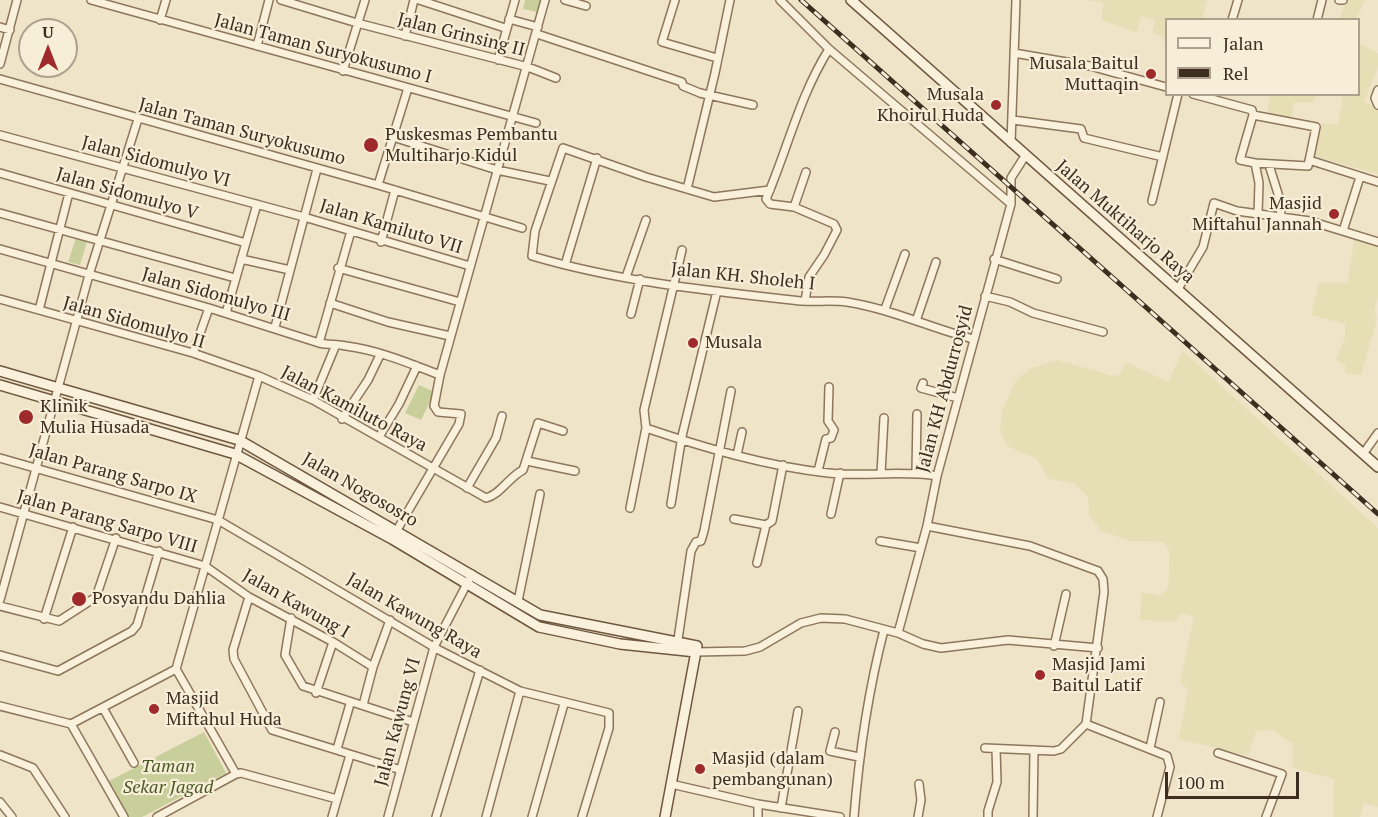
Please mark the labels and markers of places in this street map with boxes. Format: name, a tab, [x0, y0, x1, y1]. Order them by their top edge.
place label: Musala Baitul Muttaqin	[1029, 53, 1139, 96]
marker: Musala Baitul Muttaqin	[1144, 67, 1158, 81]
place label: Musala Khoirul Huda	[877, 84, 984, 127]
marker: Musala Khoirul Huda	[989, 98, 1003, 112]
place label: Puskesmas Pembantu Multiharjo Kidul	[385, 124, 558, 166]
marker: Puskesmas Pembantu Multiharjo Kidul	[362, 136, 380, 154]
place label: Masjid Miftahul Jannah	[1192, 193, 1322, 236]
marker: Masjid Miftahul Jannah	[1327, 207, 1341, 221]
place label: Musala	[705, 332, 762, 354]
marker: Musala	[686, 336, 700, 350]
place label: Klinik Mulia Husada	[40, 396, 150, 438]
marker: Klinik Mulia Husada	[17, 408, 35, 426]
place label: Posyandu Dahlia	[92, 588, 226, 610]
marker: Posyandu Dahlia	[70, 590, 88, 608]
place label: Masjid Jami Baitul Latif	[1052, 654, 1146, 696]
marker: Masjid Jami Baitul Latif	[1033, 668, 1047, 682]
place label: Masjid Miftahul Huda	[166, 688, 282, 730]
marker: Masjid Miftahul Huda	[147, 702, 161, 716]
place label: Masjid (dalam pembangunan)	[712, 748, 833, 790]
marker: Masjid (dalam pembangunan)	[693, 762, 707, 776]

